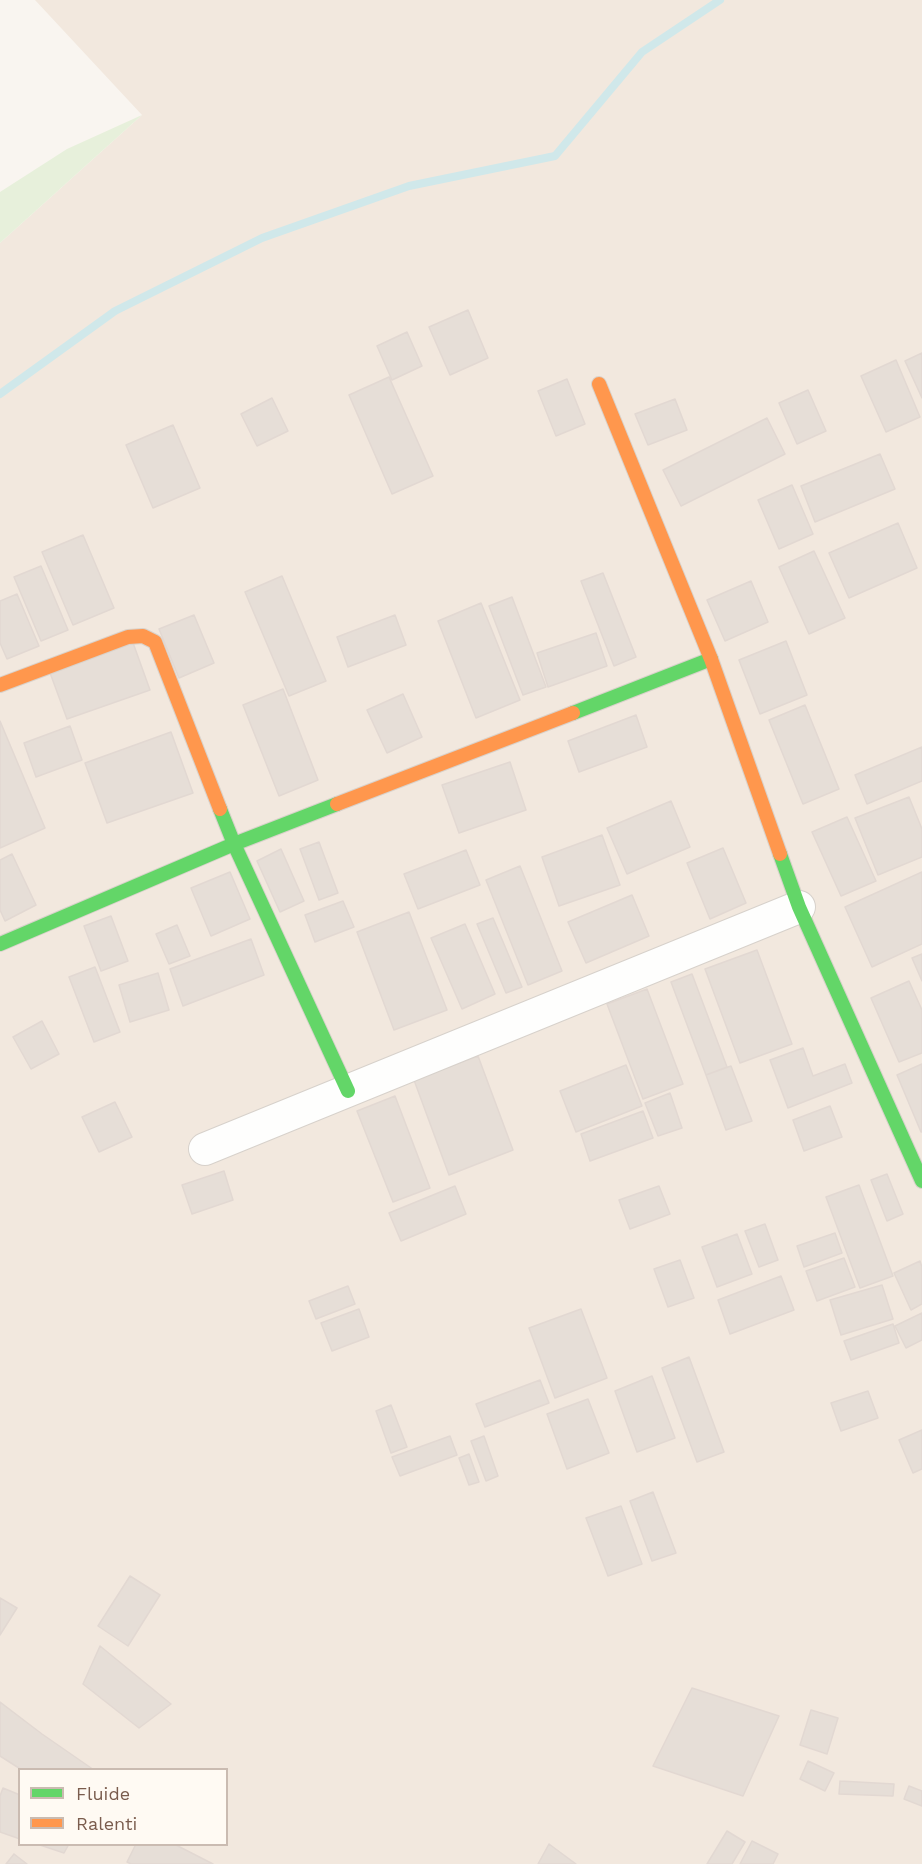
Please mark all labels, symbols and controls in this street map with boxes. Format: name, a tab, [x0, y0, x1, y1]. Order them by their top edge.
legend	[18, 1768, 228, 1846]
text: Fluide	[76, 1783, 130, 1804]
text: Ralenti	[76, 1813, 137, 1834]

